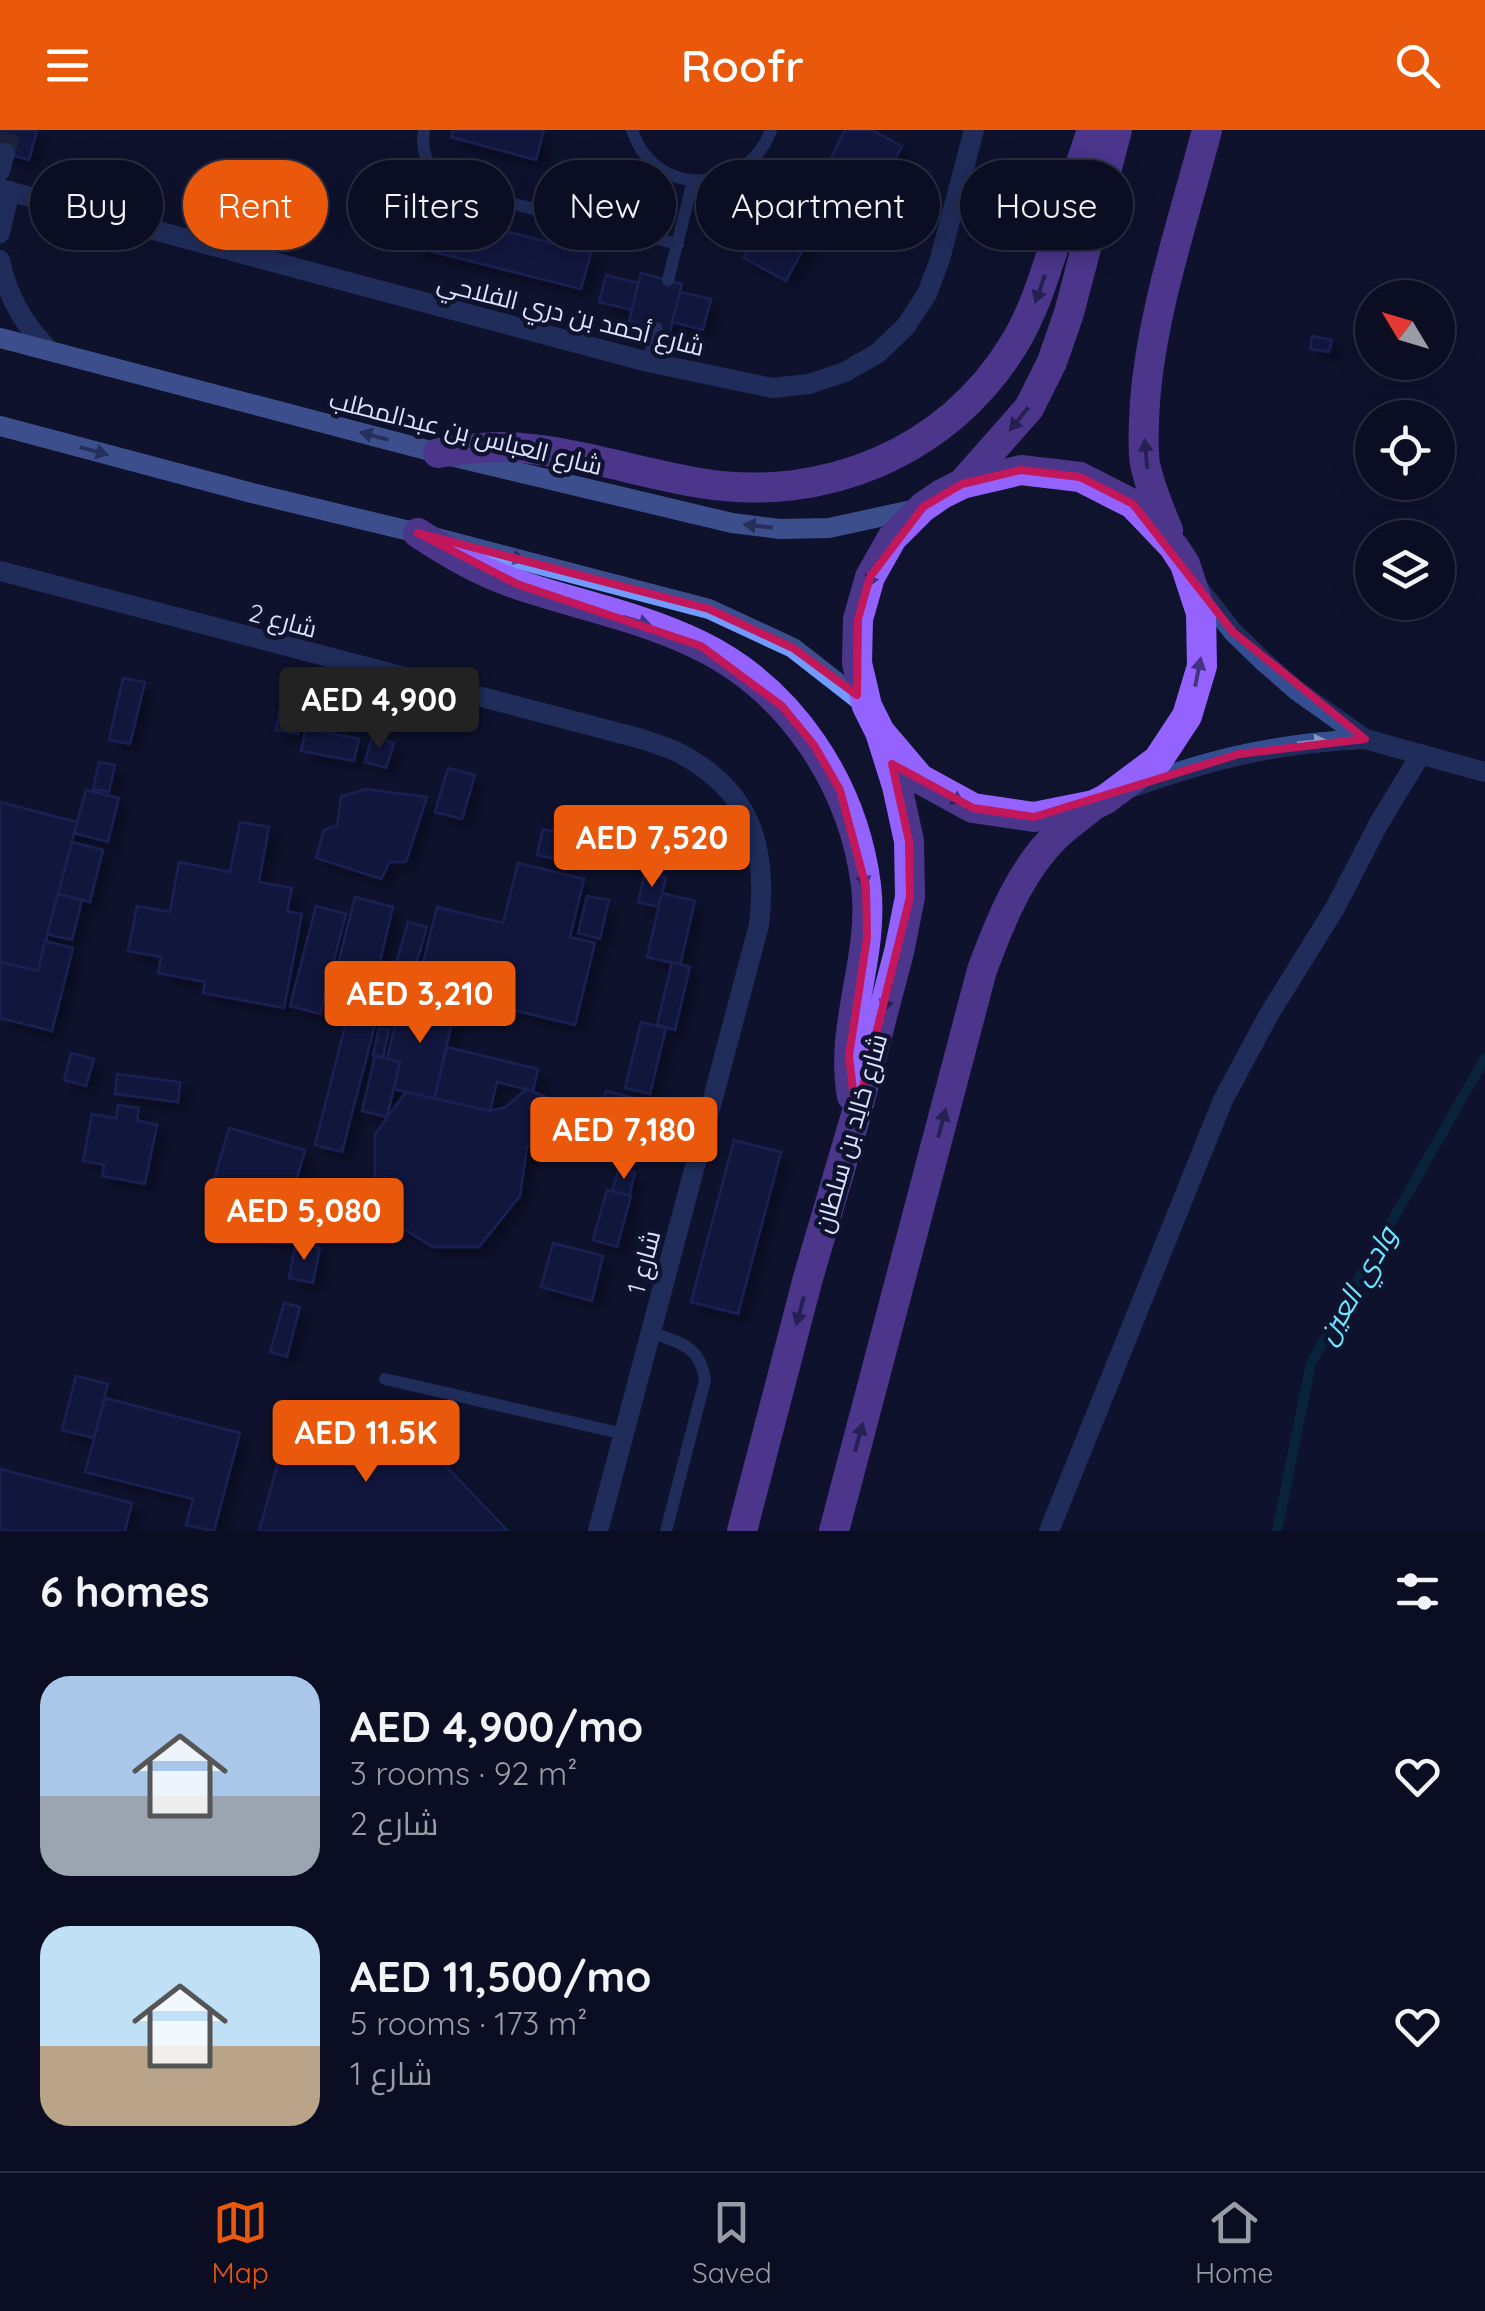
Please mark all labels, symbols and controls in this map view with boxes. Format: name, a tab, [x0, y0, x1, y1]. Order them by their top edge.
text: Roofr	[681, 37, 804, 93]
icon: menu	[40, 38, 95, 93]
icon: search	[1390, 38, 1445, 93]
chip: Buy	[30, 160, 163, 250]
chip: Rent	[183, 160, 328, 250]
chip: Filters	[348, 160, 514, 250]
chip: New	[534, 160, 676, 250]
chip: Apartment	[696, 160, 940, 250]
chip: House	[960, 160, 1133, 250]
street label: شارع أحمد بن دري الفلاحي	[433, 266, 708, 367]
one-way arrow	[1031, 275, 1046, 305]
north arrow	[1355, 280, 1455, 380]
map controls	[1355, 280, 1455, 620]
street label: شارع العباس بن عبدالمطلب	[326, 383, 606, 483]
button: locate	[1355, 400, 1455, 500]
one-way arrow	[1009, 407, 1030, 432]
one-way arrow	[358, 427, 389, 443]
one-way arrow	[1137, 438, 1153, 470]
one-way arrow	[79, 444, 110, 460]
one-way arrow	[742, 518, 774, 534]
button: layers	[1355, 520, 1455, 620]
one-way arrow	[496, 550, 527, 565]
one-way arrow	[865, 560, 882, 589]
street label: شارع 2	[245, 596, 320, 646]
one-way arrow	[622, 614, 653, 629]
one-way arrow	[1191, 656, 1206, 687]
pin: AED 4,900	[265, 667, 493, 752]
text: AED 4,900	[301, 679, 457, 719]
one-way arrow	[1297, 734, 1329, 750]
one-way arrow	[937, 788, 966, 805]
pin: AED 7,520	[538, 805, 766, 890]
text: AED 7,520	[576, 817, 728, 857]
one-way arrow	[856, 859, 871, 890]
pin: AED 3,210	[306, 961, 534, 1046]
text: AED 3,210	[347, 973, 493, 1013]
one-way arrow	[878, 983, 894, 1014]
street label: شارع خالِد بن سلطان	[807, 1030, 895, 1237]
pin: AED 7,180	[510, 1097, 738, 1182]
one-way arrow	[935, 1107, 951, 1138]
text: AED 7,180	[552, 1109, 696, 1149]
pin: AED 5,080	[190, 1178, 418, 1263]
text: AED 5,080	[227, 1190, 381, 1230]
water label: وادي العين	[1308, 1219, 1410, 1353]
street label: شارع 1	[620, 1227, 668, 1298]
one-way arrow	[791, 1296, 807, 1327]
pin: AED 11.5K	[252, 1400, 480, 1485]
text: AED 11.5K	[295, 1412, 437, 1452]
one-way arrow	[852, 1421, 867, 1452]
icon: filters	[1390, 1564, 1445, 1619]
text: 6 homes	[40, 1565, 210, 1618]
text: AED 4,900/mo	[350, 1700, 643, 1753]
icon: home	[120, 1716, 240, 1836]
icon: heart	[1390, 1749, 1445, 1804]
text: 3 rooms · 92 m²	[350, 1753, 577, 1793]
text: شارع 2	[350, 1803, 438, 1843]
text: AED 11,500/mo	[350, 1950, 651, 2003]
icon: home	[120, 1966, 240, 2086]
icon: heart	[1390, 1999, 1445, 2054]
text: 5 rooms · 173 m²	[350, 2003, 587, 2043]
text: شارع 1	[350, 2053, 433, 2093]
tab: Map	[212, 2195, 269, 2290]
tab: Saved	[692, 2195, 772, 2290]
tab: Home	[1195, 2195, 1273, 2290]

